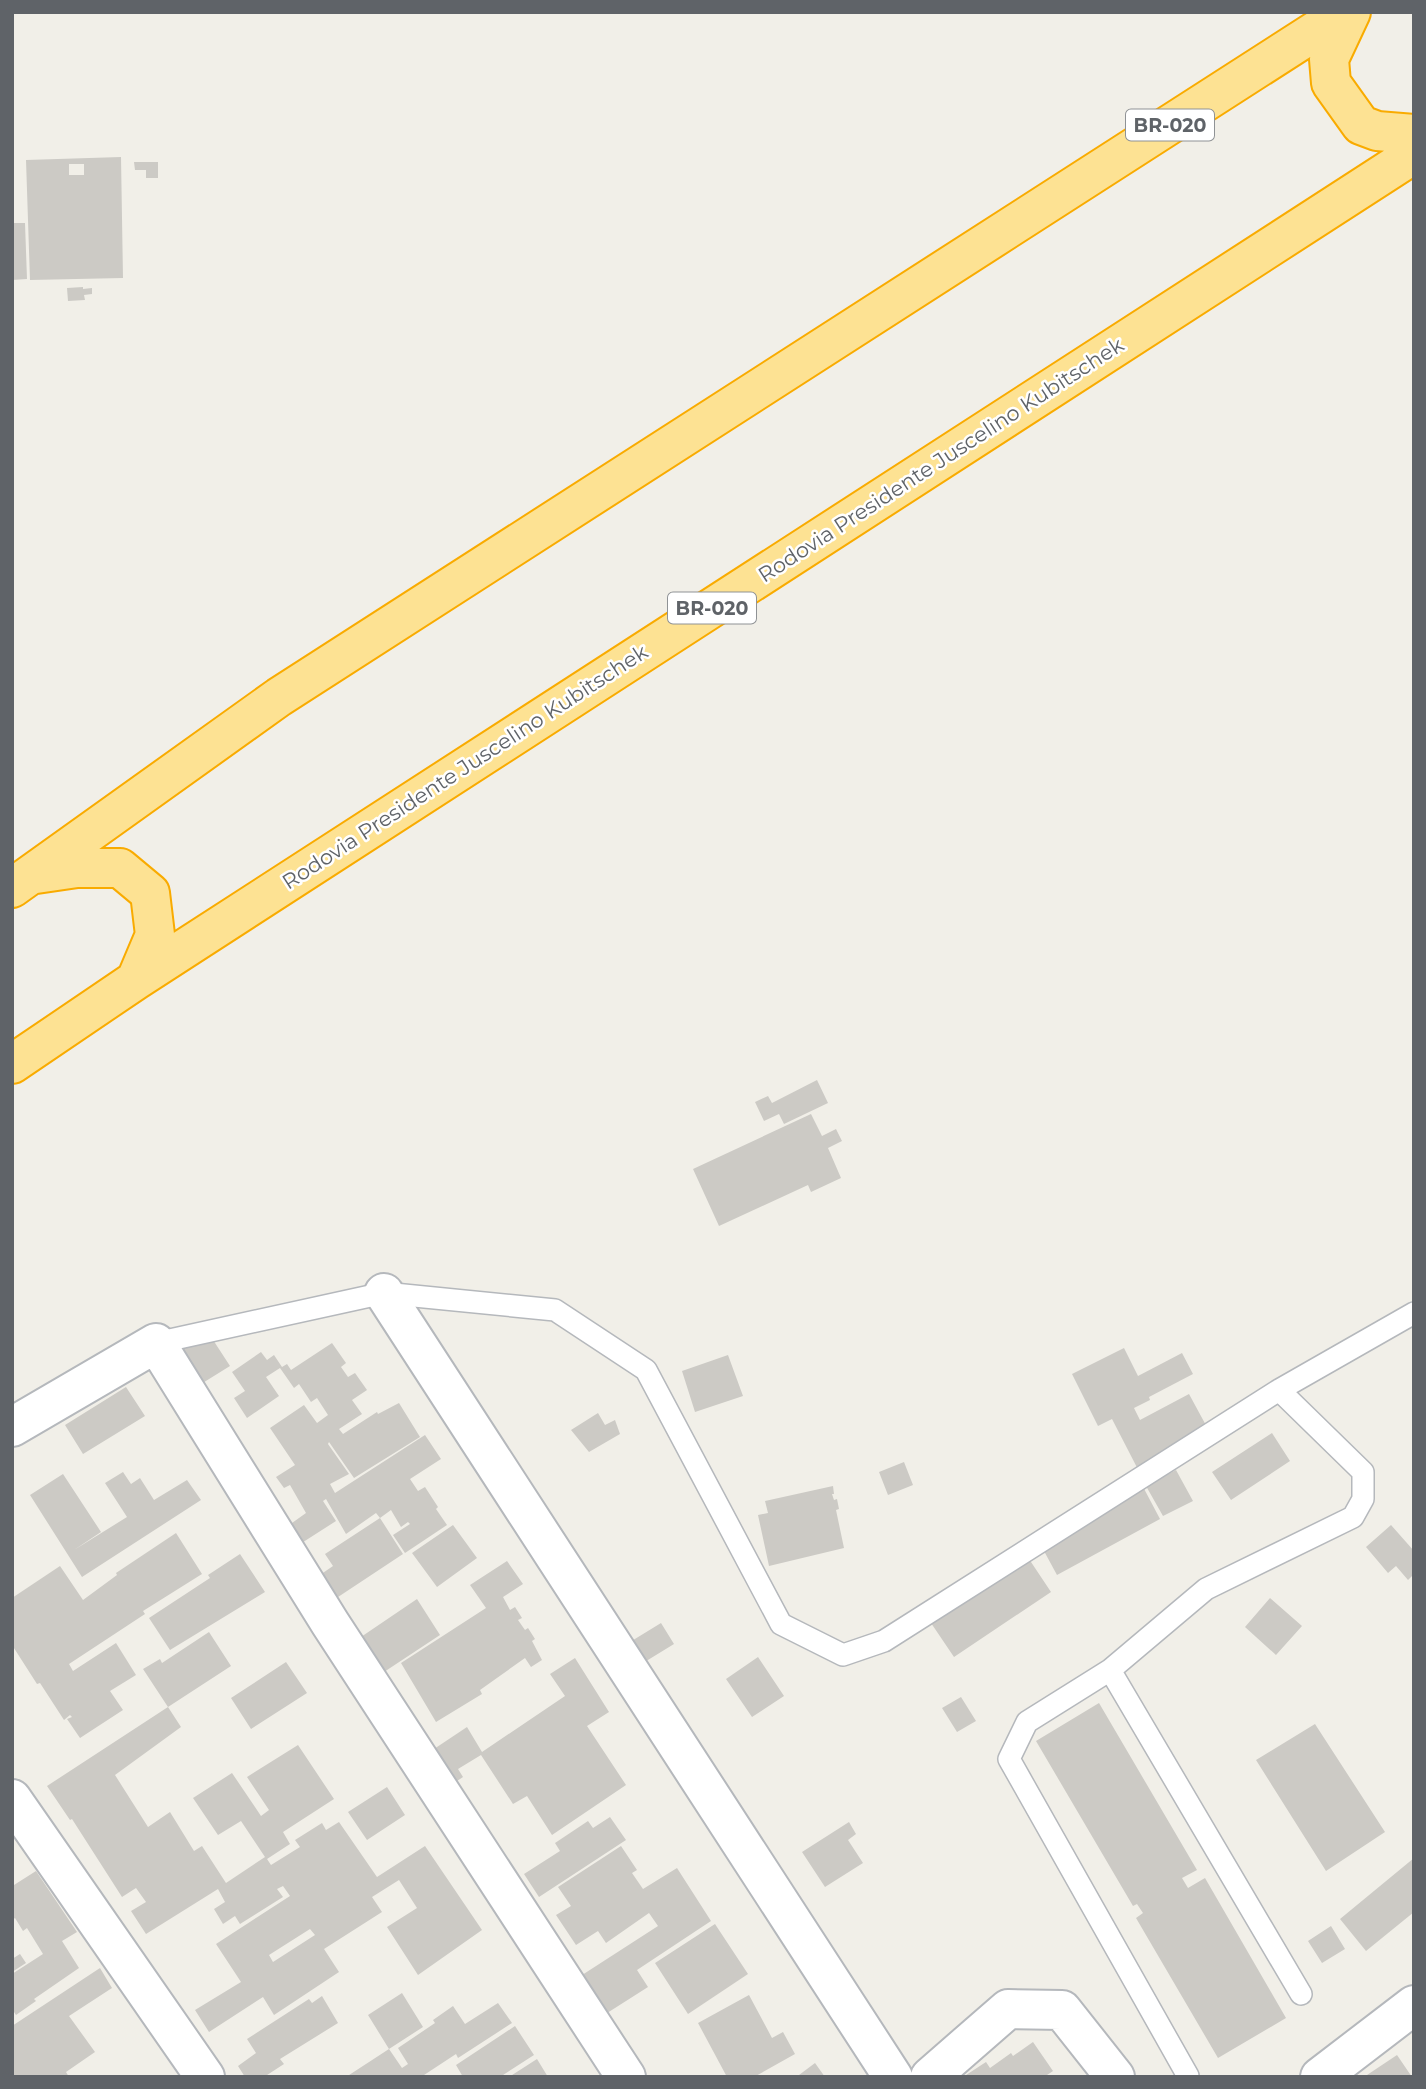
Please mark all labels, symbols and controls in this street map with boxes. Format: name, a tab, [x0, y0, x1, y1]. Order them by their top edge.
road number: BR-020	[1126, 110, 1214, 140]
street label: Rodovia Presidente Juscelino Kubitschek	[753, 332, 1129, 587]
road number: BR-020	[668, 593, 756, 624]
street label: Rodovia Presidente Juscelino Kubitschek	[277, 639, 653, 894]

